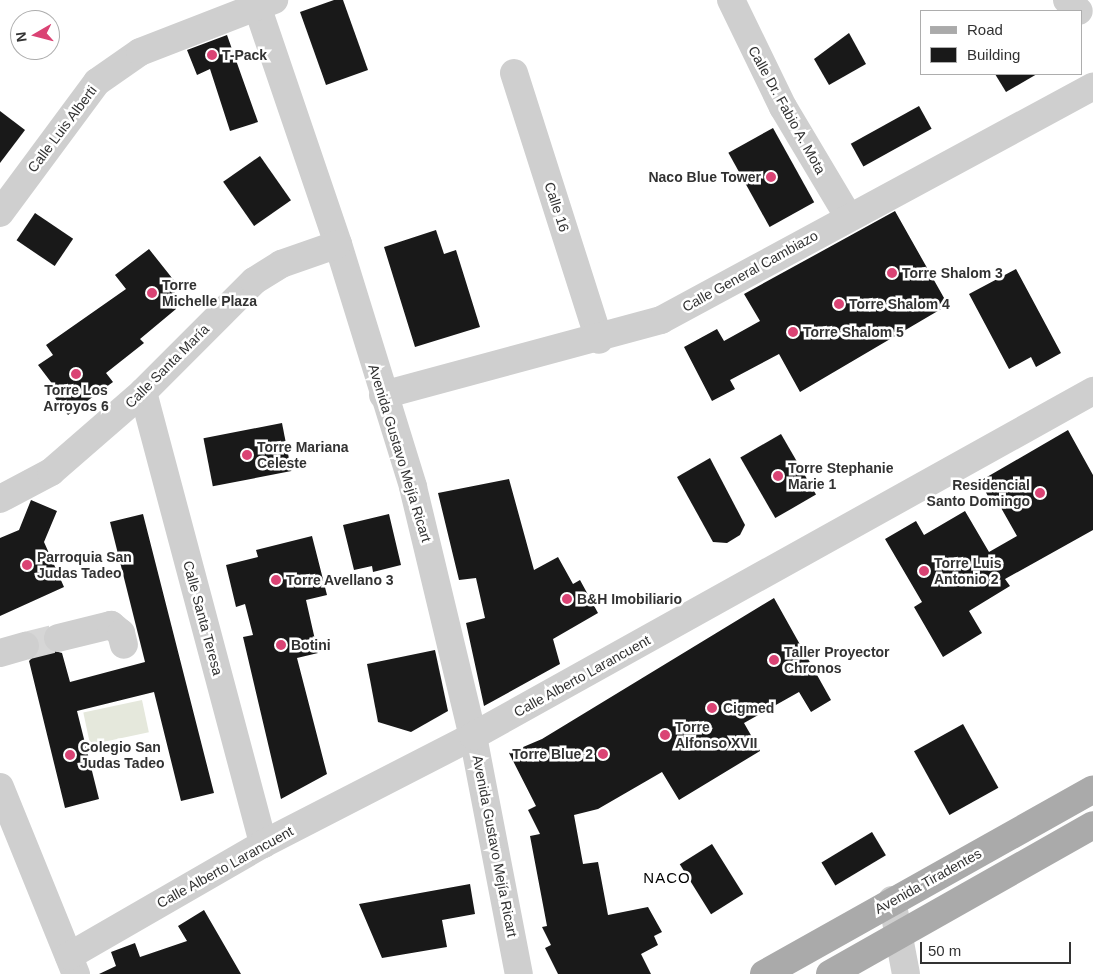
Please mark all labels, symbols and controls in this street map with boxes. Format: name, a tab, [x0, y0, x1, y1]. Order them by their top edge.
north arrow	[10, 10, 60, 60]
legend	[920, 10, 1083, 75]
text: Road	[967, 21, 1003, 38]
text: N	[13, 31, 30, 43]
street label: Calle Dr. Fabio A. Mota	[745, 43, 829, 177]
text: Building	[967, 46, 1020, 63]
place label: T-Pack	[222, 47, 267, 63]
marker: T-Pack	[206, 49, 218, 61]
street label: Calle Luis Alberti	[24, 82, 100, 176]
place label: Naco Blue Tower	[648, 169, 761, 185]
marker: Naco Blue Tower	[765, 171, 777, 183]
street label: Calle 16	[541, 180, 573, 234]
street label: Calle General Cambiazo	[679, 227, 821, 315]
place label: Torre Shalom 3	[902, 265, 1003, 281]
marker: Torre Shalom 3	[886, 267, 898, 279]
place label: Torre Michelle Plaza	[162, 277, 257, 310]
marker: Torre Michelle Plaza	[146, 287, 158, 299]
place label: Torre Shalom 4	[849, 296, 950, 312]
marker: Torre Shalom 4	[833, 298, 845, 310]
street label: Calle Santa María	[121, 320, 213, 412]
place label: Torre Shalom 5	[803, 324, 904, 340]
marker: Torre Shalom 5	[787, 326, 799, 338]
street label: Avenida Gustavo Mejía Ricart	[365, 362, 435, 544]
marker: Torre Los Arroyos 6	[70, 368, 82, 380]
place label: Torre Los Arroyos 6	[43, 382, 109, 414]
place label: Torre Mariana Celeste	[257, 439, 349, 472]
marker: Torre Mariana Celeste	[241, 449, 253, 461]
place label: Torre Stephanie Marie 1	[788, 460, 894, 492]
marker: Torre Stephanie Marie 1	[772, 470, 784, 482]
place label: Residencial Santo Domingo	[927, 477, 1030, 510]
marker: Residencial Santo Domingo	[1034, 487, 1046, 499]
place label: Parroquia San Judas Tadeo	[37, 549, 132, 582]
place label: Torre Luis Antonio 2	[934, 555, 1001, 588]
marker: Parroquia San Judas Tadeo	[21, 559, 33, 571]
street label: Calle Santa Teresa	[180, 559, 226, 677]
marker: Torre Luis Antonio 2	[918, 565, 930, 577]
place label: Torre Avellano 3	[286, 572, 394, 588]
marker: Torre Avellano 3	[270, 574, 282, 586]
place label: B&H Imobiliario	[577, 591, 682, 607]
marker: B&H Imobiliario	[561, 593, 573, 605]
street label: Calle Alberto Larancuent	[511, 631, 653, 721]
place label: Botini	[291, 637, 331, 653]
marker: Botini	[275, 639, 287, 651]
place label: Taller Proyector Chronos	[784, 644, 890, 676]
marker: Taller Proyector Chronos	[768, 654, 780, 666]
place label: Cigmed	[723, 700, 774, 716]
marker: Cigmed	[705, 701, 719, 715]
place label: Torre Alfonso XVII	[675, 719, 757, 752]
marker: Torre Alfonso XVII	[659, 729, 671, 741]
place label: Colegio San Judas Tadeo	[80, 739, 165, 772]
place label: Torre Blue 2	[512, 746, 593, 762]
marker: Torre Blue 2	[597, 748, 609, 760]
marker: Colegio San Judas Tadeo	[64, 749, 76, 761]
street label: Avenida Gustavo Mejía Ricart	[469, 754, 521, 938]
street label: Calle Alberto Larancuent	[154, 822, 296, 912]
street label: Avenida Tiradentes	[872, 845, 984, 917]
district label: NACO	[643, 869, 691, 887]
scale bar	[923, 932, 1074, 964]
text: 50 m	[928, 942, 961, 959]

